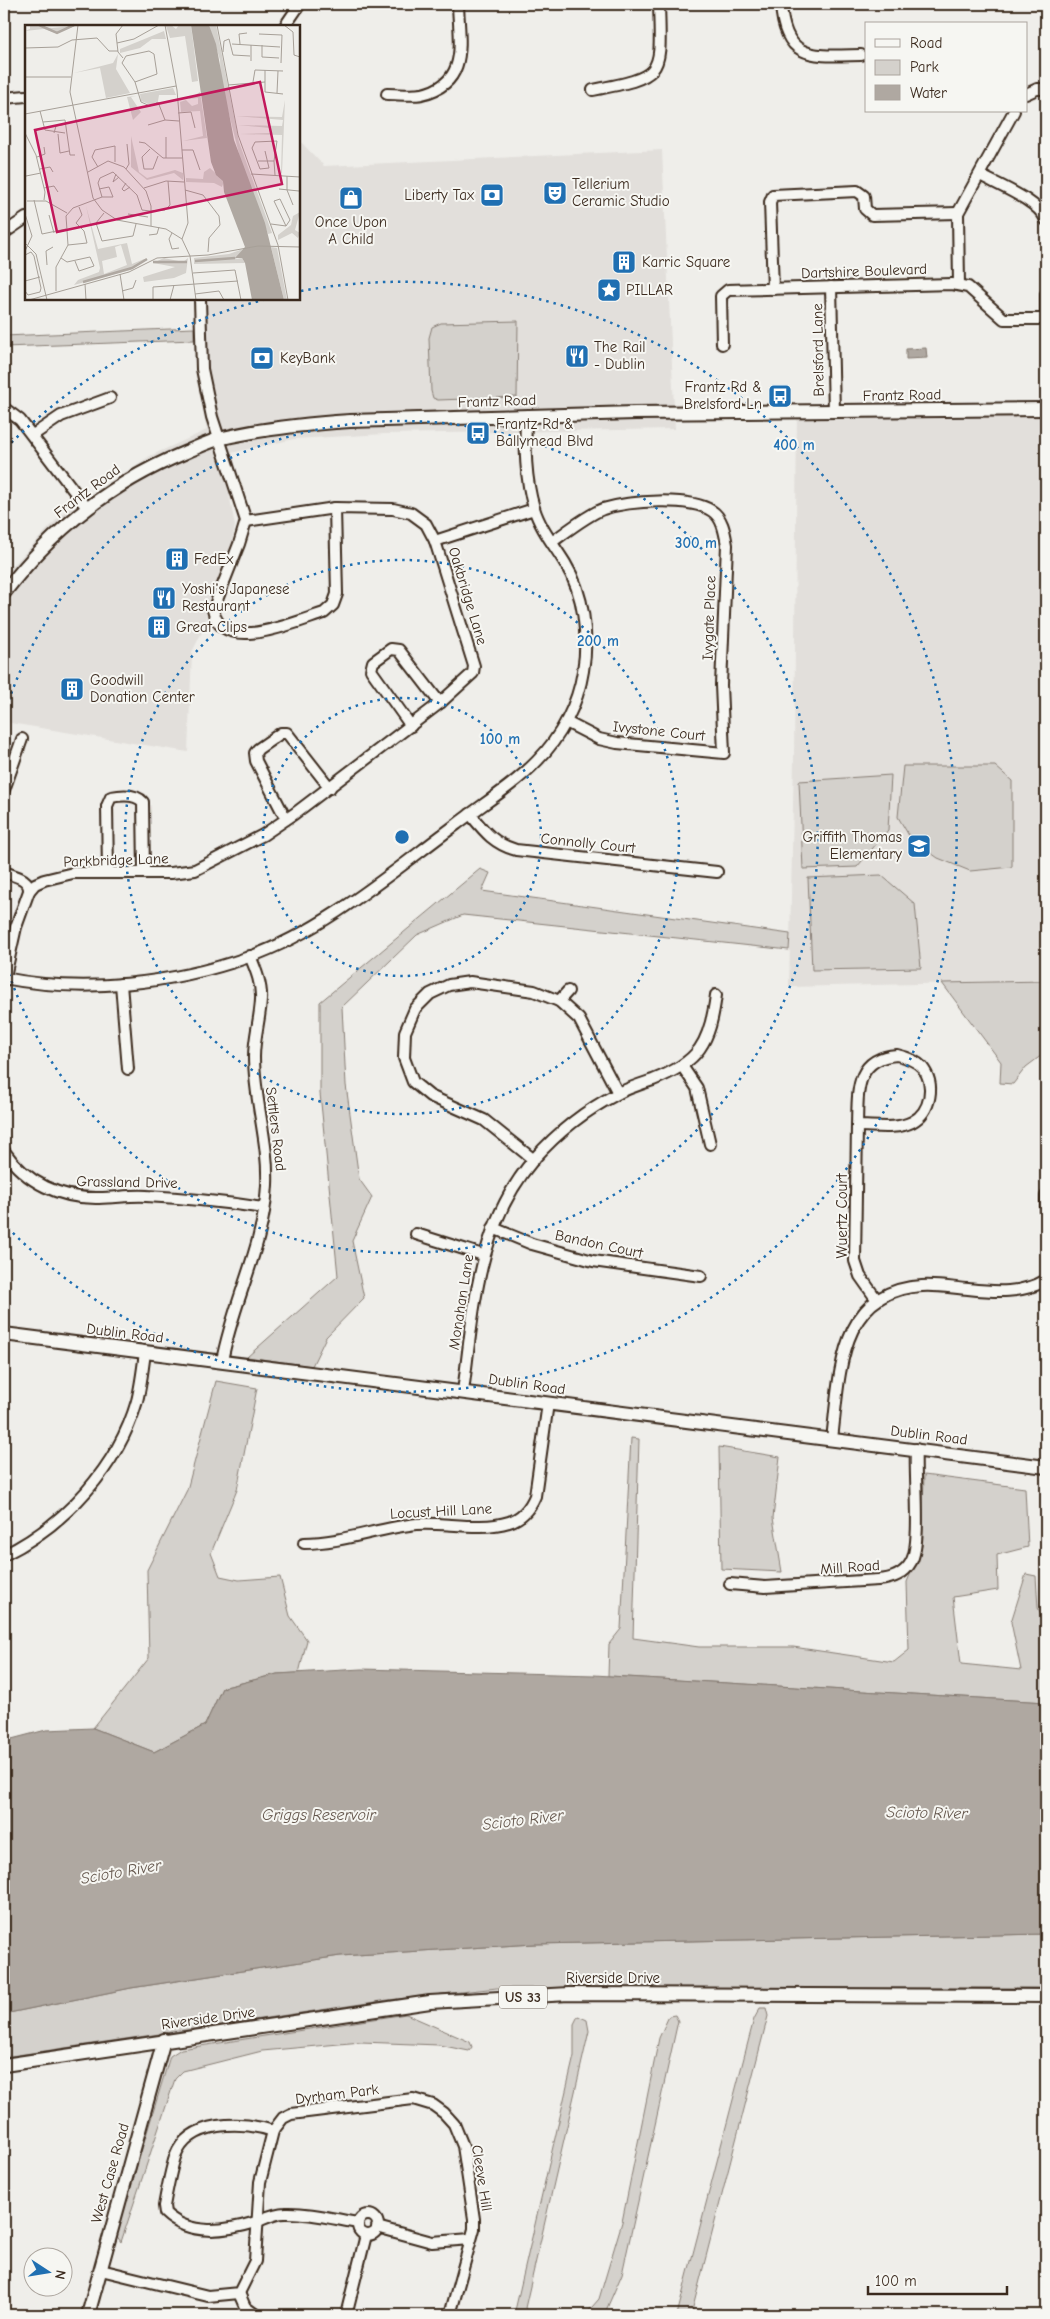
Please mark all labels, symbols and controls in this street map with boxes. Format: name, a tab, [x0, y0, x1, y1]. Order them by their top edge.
legend	[865, 22, 1028, 112]
inset map	[25, 25, 300, 300]
text: Road	[910, 34, 942, 52]
text: Park	[910, 58, 939, 76]
text: Water	[910, 84, 947, 102]
place label: Tellerium Ceramic Studio	[572, 175, 670, 210]
theatre icon: Tellerium Ceramic Studio	[542, 180, 568, 206]
bank icon: Liberty Tax	[479, 182, 505, 208]
shop icon: Once Upon A Child	[338, 185, 364, 211]
place label: Liberty Tax	[404, 186, 475, 204]
place label: Once Upon A Child	[315, 213, 387, 248]
building icon: Karric Square	[611, 249, 637, 275]
place label: Karric Square	[642, 253, 731, 271]
street label: Dartshire Boulevard	[801, 260, 927, 282]
place icon: PILLAR	[596, 277, 622, 303]
place label: PILLAR	[626, 281, 673, 299]
street label: Brelsford Lane	[808, 303, 828, 397]
place label: The Rail - Dublin	[594, 338, 646, 373]
restaurant icon: The Rail - Dublin	[564, 343, 590, 369]
bank icon: KeyBank	[249, 345, 275, 371]
place label: KeyBank	[280, 349, 336, 367]
place label: Frantz Rd & Brelsford Ln	[684, 378, 762, 413]
bus stop icon: Frantz Rd & Brelsford Ln	[767, 383, 793, 409]
street label: Frantz Road	[863, 385, 941, 405]
street label: Frantz Road	[457, 391, 537, 411]
place label: Frantz Rd & Ballymead Blvd	[496, 415, 593, 450]
bus stop icon: Frantz Rd & Ballymead Blvd	[465, 420, 491, 446]
text: 400 m	[773, 436, 815, 454]
street label: Frantz Road	[50, 460, 124, 522]
text: 300 m	[675, 534, 717, 552]
street label: Oakbridge Lane	[445, 545, 492, 648]
building icon: FedEx	[164, 546, 190, 572]
place label: FedEx	[194, 550, 234, 568]
street label: Ivygate Place	[699, 575, 719, 661]
place label: Yoshi's Japanese Restaurant	[182, 580, 290, 615]
restaurant icon: Yoshi's Japanese Restaurant	[151, 585, 177, 611]
building icon: Great Clips	[146, 614, 172, 640]
place label: Great Clips	[176, 618, 247, 636]
text: 200 m	[577, 632, 619, 650]
place label: Goodwill Donation Center	[90, 671, 195, 706]
building icon: Goodwill Donation Center	[59, 676, 85, 702]
street label: Ivystone Court	[612, 717, 707, 745]
text: 100 m	[480, 730, 520, 748]
centre of rings	[393, 828, 411, 846]
place label: Griffith Thomas Elementary	[803, 828, 902, 863]
street label: Connolly Court	[540, 829, 637, 857]
school or university icon: Griffith Thomas Elementary	[906, 833, 932, 859]
street label: Parkbridge Lane	[63, 849, 169, 871]
street label: Settlers Road	[262, 1086, 290, 1172]
street label: Grassland Drive	[76, 1172, 178, 1192]
street label: Wuertz Court	[833, 1173, 851, 1259]
street label: Bandon Court	[553, 1226, 645, 1262]
street label: Monahan Lane	[445, 1252, 478, 1351]
street label: Dublin Road	[85, 1319, 165, 1347]
street label: Dublin Road	[487, 1370, 567, 1398]
street label: Dublin Road	[889, 1421, 969, 1449]
street label: Locust Hill Lane	[389, 1499, 493, 1523]
street label: Mill Road	[819, 1556, 881, 1578]
water label: Scioto River	[886, 1803, 968, 1823]
water label: Griggs Reservoir	[262, 1806, 377, 1824]
water label: Scioto River	[482, 1806, 565, 1834]
water label: Scioto River	[79, 1856, 163, 1888]
street label: Riverside Drive	[566, 1969, 661, 1987]
road number: US 33	[499, 1985, 547, 2008]
street label: Riverside Drive	[160, 2002, 256, 2033]
street label: Dyrham Park	[294, 2080, 381, 2108]
street label: West Case Road	[87, 2121, 133, 2225]
street label: Cleeve Hill	[468, 2144, 496, 2212]
north arrow	[22, 2246, 72, 2296]
scale bar	[868, 2264, 1006, 2296]
text: N	[51, 2268, 69, 2281]
text: 100 m	[875, 2272, 917, 2290]

